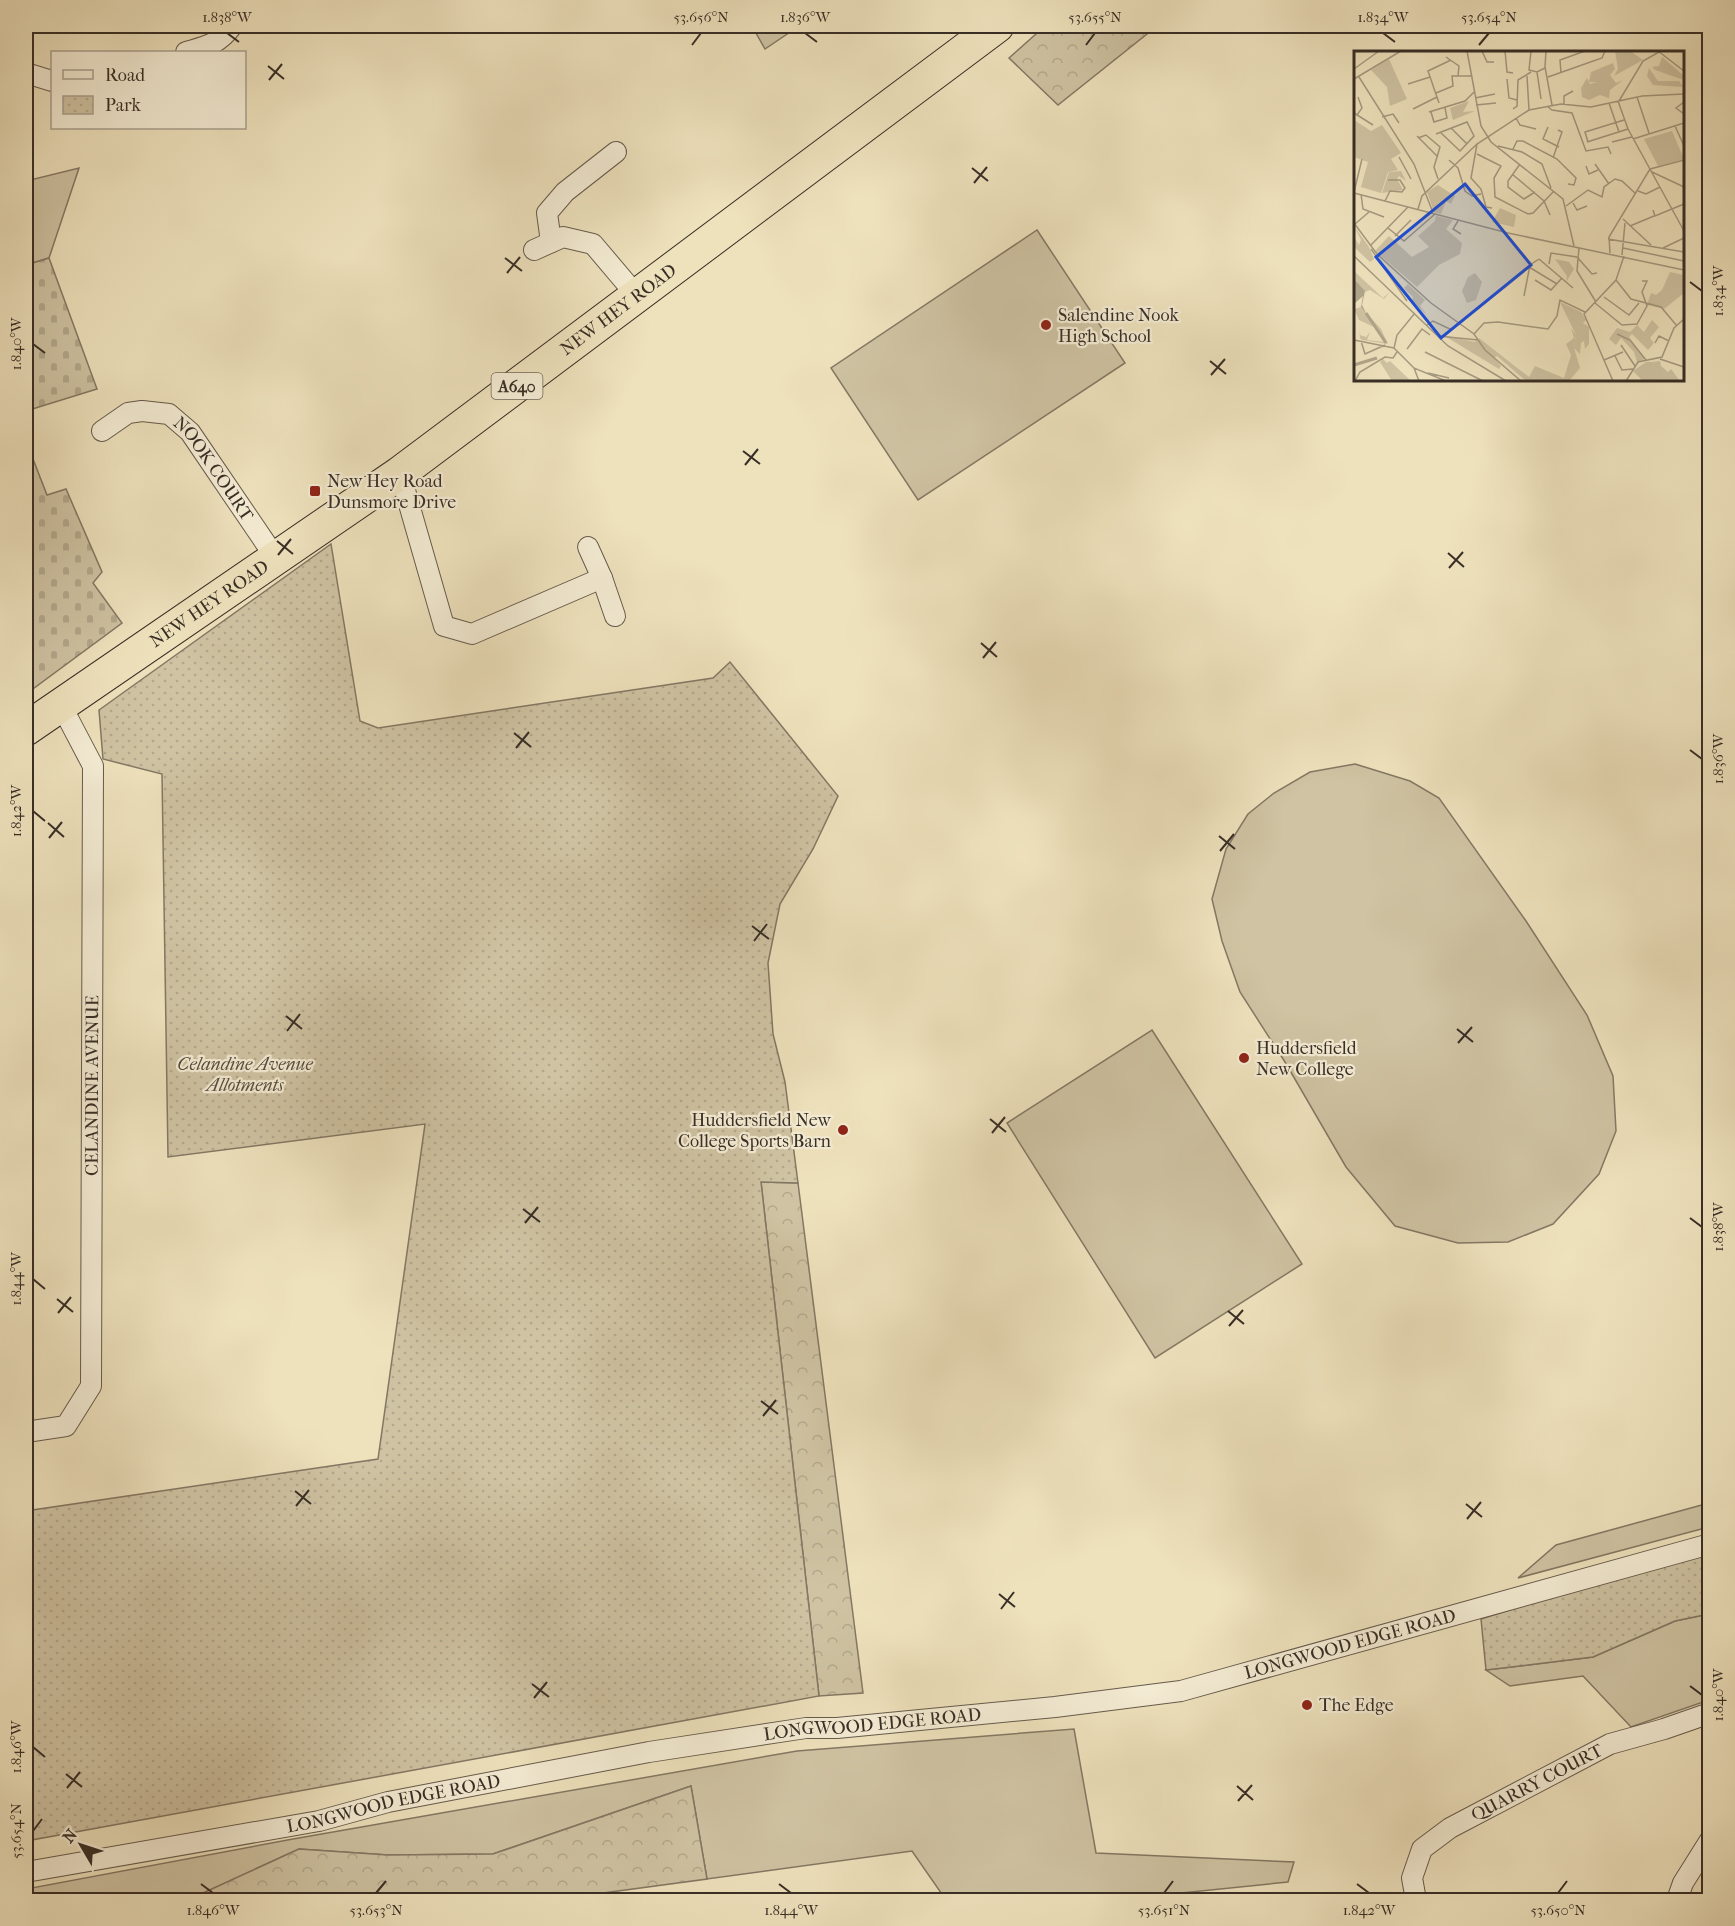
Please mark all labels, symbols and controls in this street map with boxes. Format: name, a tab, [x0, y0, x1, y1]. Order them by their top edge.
text: 1.838°W	[202, 8, 253, 26]
text: 53.656°N	[673, 8, 729, 26]
text: 1.836°W	[780, 8, 831, 26]
text: 53.655°N	[1068, 8, 1122, 26]
text: 1.834°W	[1358, 8, 1410, 26]
text: 53.654°N	[1461, 8, 1518, 26]
legend	[51, 51, 246, 129]
inset map	[1354, 51, 1684, 381]
text: Road	[105, 65, 145, 86]
text: Park	[105, 95, 142, 116]
street label: NEW HEY ROAD	[556, 259, 680, 360]
text: 1.834°W	[1709, 264, 1727, 316]
place label: Salendine Nook High School	[1058, 305, 1179, 347]
text: 1.840°W	[7, 316, 25, 371]
marker: Salendine Nook High School	[1039, 318, 1053, 332]
road number: A640	[492, 373, 542, 399]
street label: NOOK COURT	[169, 412, 258, 526]
place label: New Hey Road Dunsmore Drive	[327, 471, 456, 513]
marker: New Hey Road Dunsmore Drive	[308, 484, 322, 498]
street label: NEW HEY ROAD	[146, 556, 273, 652]
text: 1.836°W	[1709, 733, 1727, 784]
text: 1.842°W	[7, 783, 25, 837]
street label: CELANDINE AVENUE	[81, 995, 103, 1176]
place label: Huddersfield New College	[1256, 1038, 1357, 1080]
marker: Huddersfield New College	[1237, 1051, 1251, 1065]
park label: Celandine Avenue Allotments	[177, 1054, 313, 1096]
place label: Huddersfield New College Sports Barn	[678, 1110, 832, 1152]
marker: Huddersfield New College Sports Barn	[836, 1123, 850, 1137]
text: 1.838°W	[1709, 1201, 1727, 1252]
text: 1.844°W	[7, 1251, 25, 1306]
street label: LONGWOOD EDGE ROAD	[1242, 1605, 1458, 1683]
text: 1.840°W	[1709, 1667, 1727, 1722]
place label: The Edge	[1319, 1695, 1394, 1716]
marker: The Edge	[1300, 1698, 1314, 1712]
street label: LONGWOOD EDGE ROAD	[762, 1704, 982, 1745]
text: 1.846°W	[7, 1719, 25, 1773]
street label: QUARRY COURT	[1467, 1739, 1607, 1826]
street label: LONGWOOD EDGE ROAD	[285, 1770, 502, 1837]
text: 53.654°N	[7, 1802, 25, 1859]
north arrow	[51, 1815, 111, 1875]
text: N	[59, 1825, 81, 1847]
text: 1.846°W	[187, 1901, 241, 1919]
text: 53.653°N	[349, 1901, 403, 1919]
text: 1.844°W	[764, 1901, 819, 1919]
text: 53.651°N	[1138, 1901, 1191, 1919]
text: 1.842°W	[1343, 1901, 1397, 1919]
text: 53.650°N	[1530, 1901, 1586, 1919]

